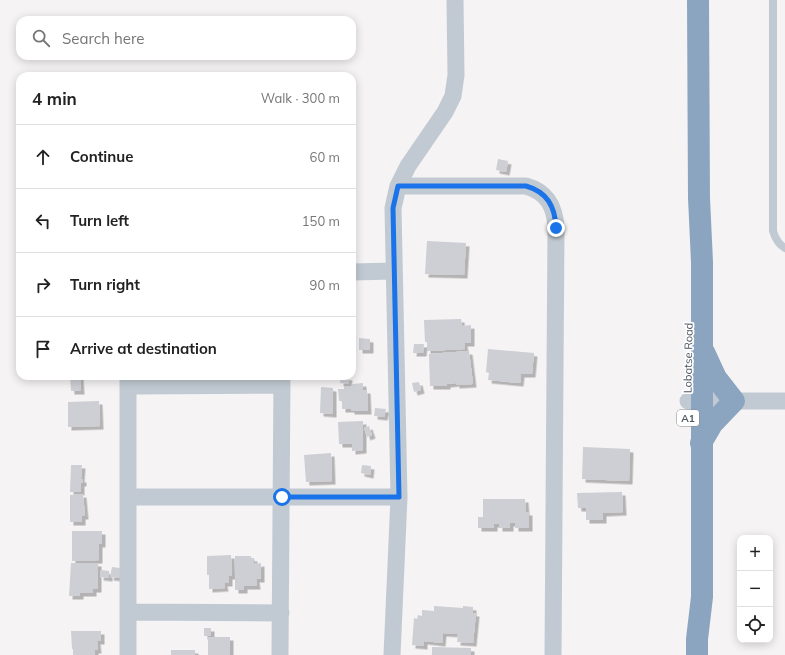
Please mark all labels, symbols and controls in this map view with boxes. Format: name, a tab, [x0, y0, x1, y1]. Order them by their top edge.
search box	[16, 16, 356, 60]
icon: search	[30, 27, 52, 49]
text: Search here	[62, 29, 144, 48]
text: 4 min	[32, 88, 77, 109]
text: Walk · 300 m	[261, 90, 340, 106]
icon: ahead	[32, 146, 54, 168]
text: Continue	[70, 147, 133, 166]
text: 60 m	[310, 149, 340, 165]
icon: left	[32, 210, 54, 232]
text: Turn left	[70, 211, 129, 230]
text: 150 m	[302, 213, 340, 229]
route end	[547, 219, 565, 237]
icon: right	[32, 274, 54, 296]
text: Turn right	[70, 275, 140, 294]
text: 90 m	[310, 277, 340, 293]
street label: Lobatse Road	[680, 323, 696, 393]
icon: arrive	[32, 338, 54, 360]
text: Arrive at destination	[70, 339, 217, 358]
road number: A1	[677, 410, 699, 426]
route start	[273, 488, 291, 506]
map controls	[737, 535, 773, 643]
button: +	[737, 535, 773, 571]
button: −	[737, 571, 773, 607]
button: locate	[737, 607, 773, 643]

